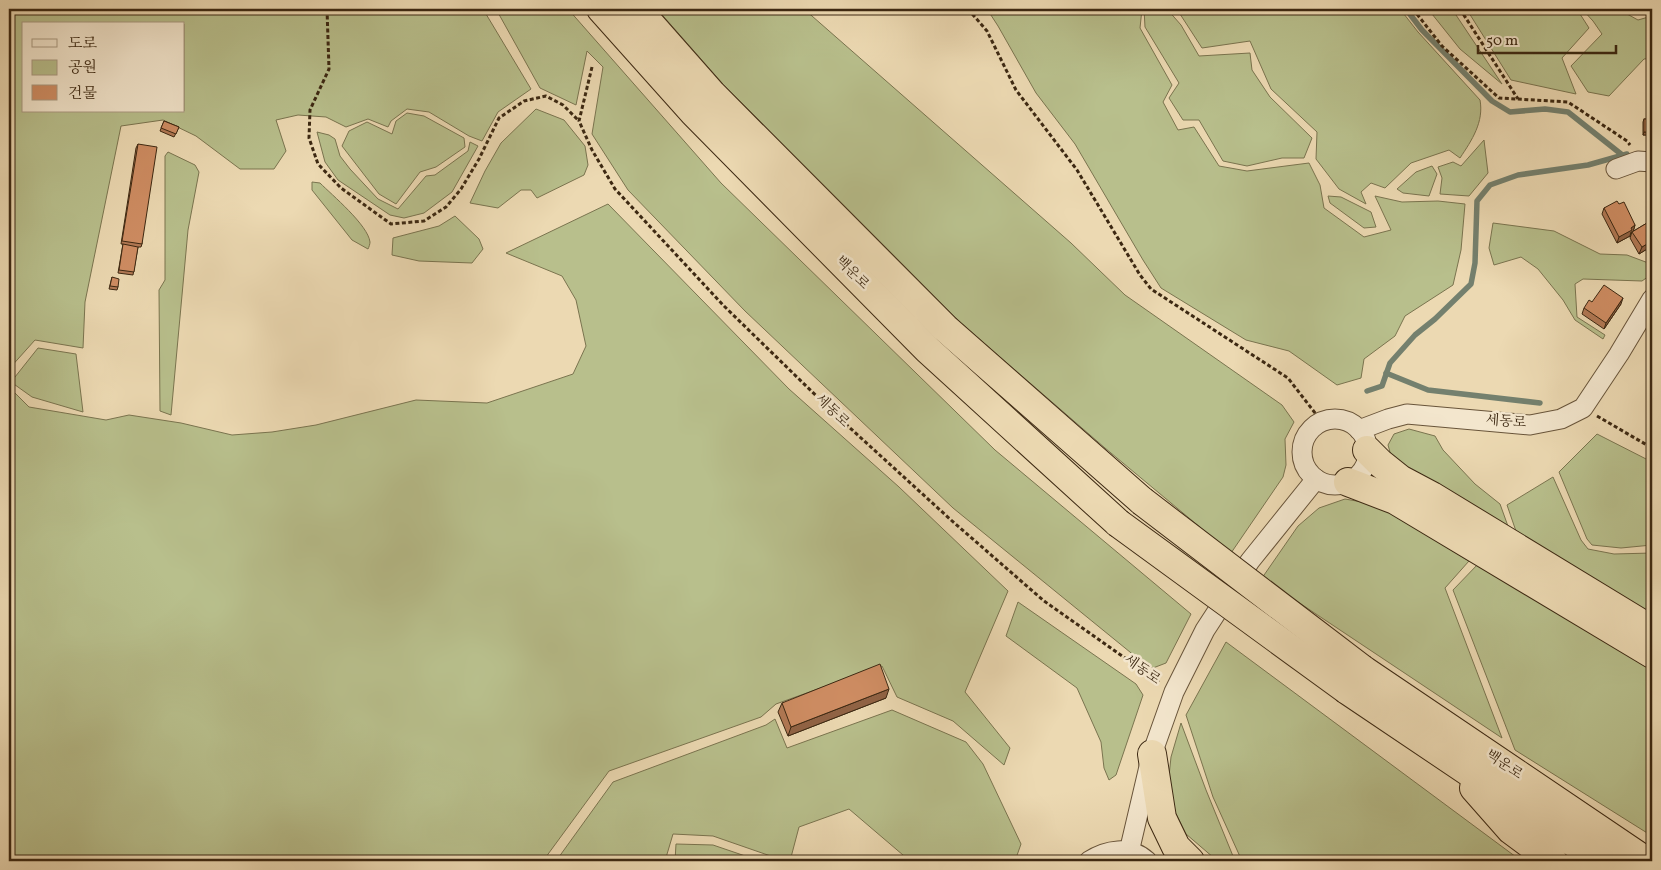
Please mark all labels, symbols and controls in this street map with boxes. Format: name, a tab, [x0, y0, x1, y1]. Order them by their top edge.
legend	[22, 22, 185, 112]
scale bar	[1478, 22, 1616, 54]
text: 50 m	[1486, 31, 1518, 52]
text: 도로	[68, 34, 97, 55]
text: 공원	[68, 58, 97, 79]
text: 건물	[68, 84, 97, 105]
street label: 백운로	[831, 252, 873, 294]
street label: 세동로	[811, 390, 854, 432]
street label: 세동로	[1485, 411, 1527, 433]
street label: 세동로	[1120, 651, 1164, 690]
street label: 백운로	[1482, 746, 1527, 784]

